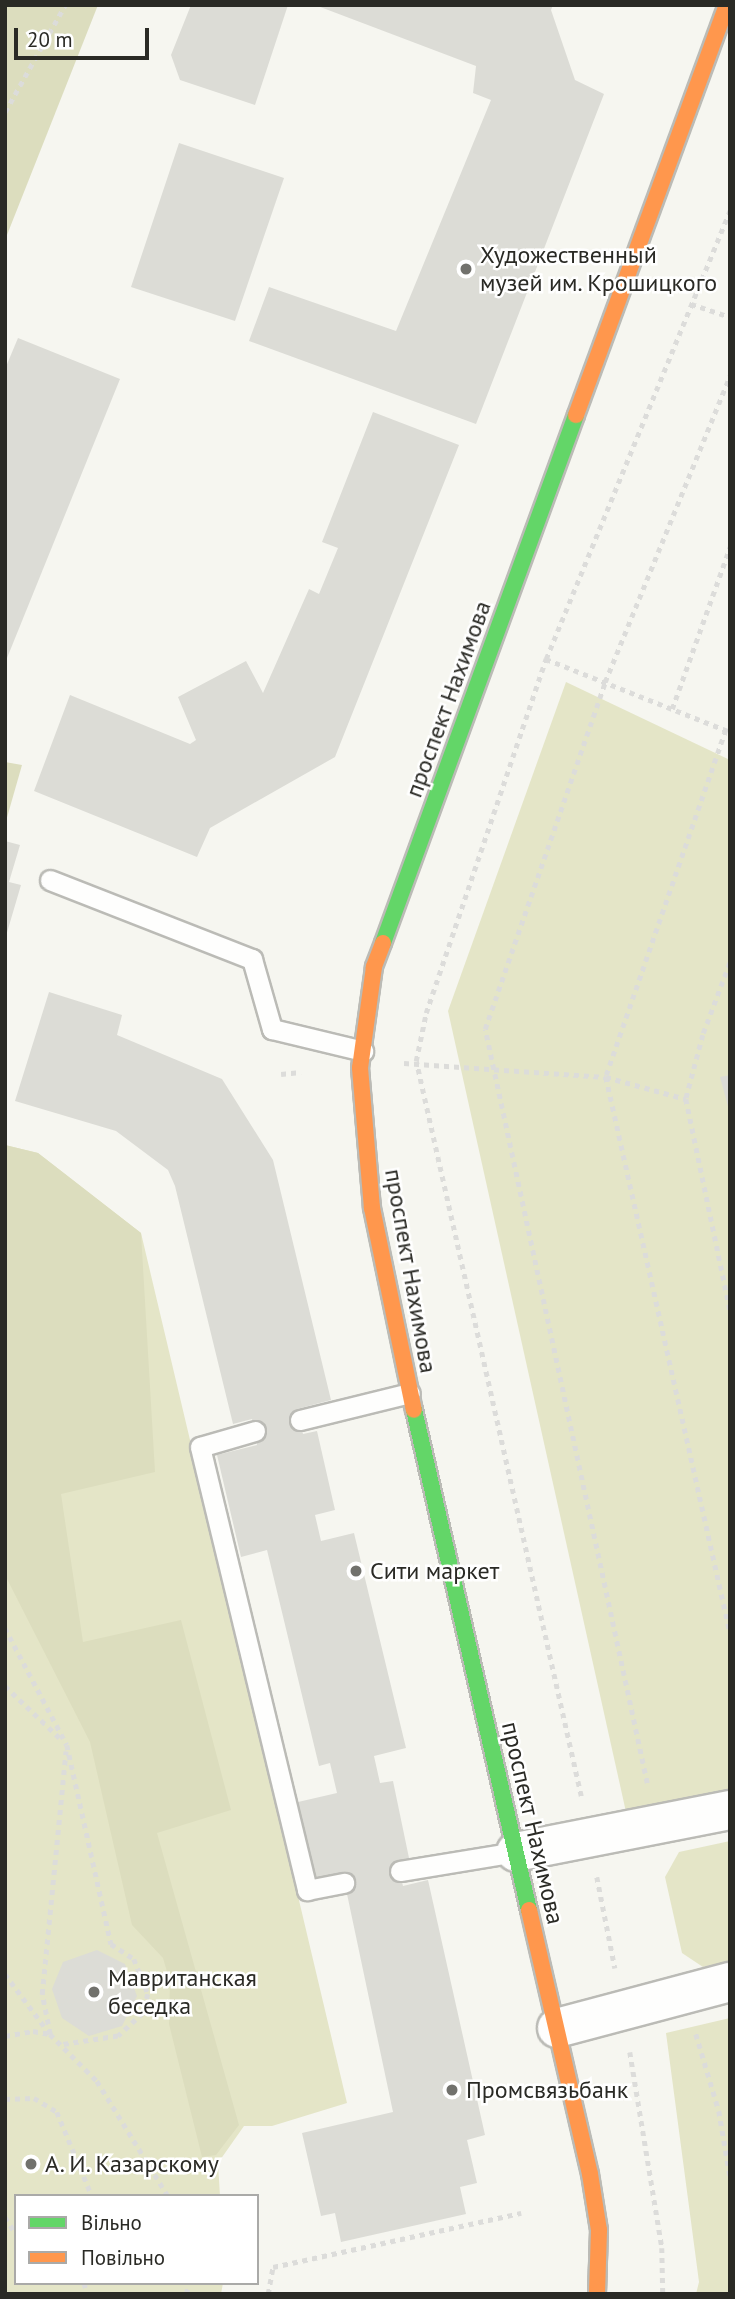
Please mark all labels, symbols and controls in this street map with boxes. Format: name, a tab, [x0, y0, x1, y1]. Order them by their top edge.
scale bar	[18, 14, 152, 58]
text: 20 m	[27, 26, 73, 53]
place label: Художественный музей им. Крошицкого	[480, 241, 719, 297]
marker: Художественный музей им. Крошицкого	[458, 261, 474, 277]
street label: проспект Нахимова	[399, 596, 497, 802]
street label: проспект Нахимова	[379, 1166, 443, 1376]
place label: Сити маркет	[370, 1557, 499, 1585]
marker: Сити маркет	[348, 1563, 364, 1579]
street label: проспект Нахимова	[496, 1719, 570, 1927]
place label: Мавританская беседка	[108, 1964, 257, 2020]
marker: Мавританская беседка	[86, 1984, 102, 2000]
place label: Промсвязьбанк	[466, 2076, 628, 2104]
marker: Промсвязьбанк	[444, 2082, 460, 2098]
place label: А. И. Казарскому	[45, 2150, 223, 2178]
marker: А. И. Казарскому	[23, 2156, 39, 2172]
legend	[14, 2194, 259, 2285]
text: Вільно	[81, 2209, 142, 2236]
text: Повільно	[81, 2244, 165, 2271]

